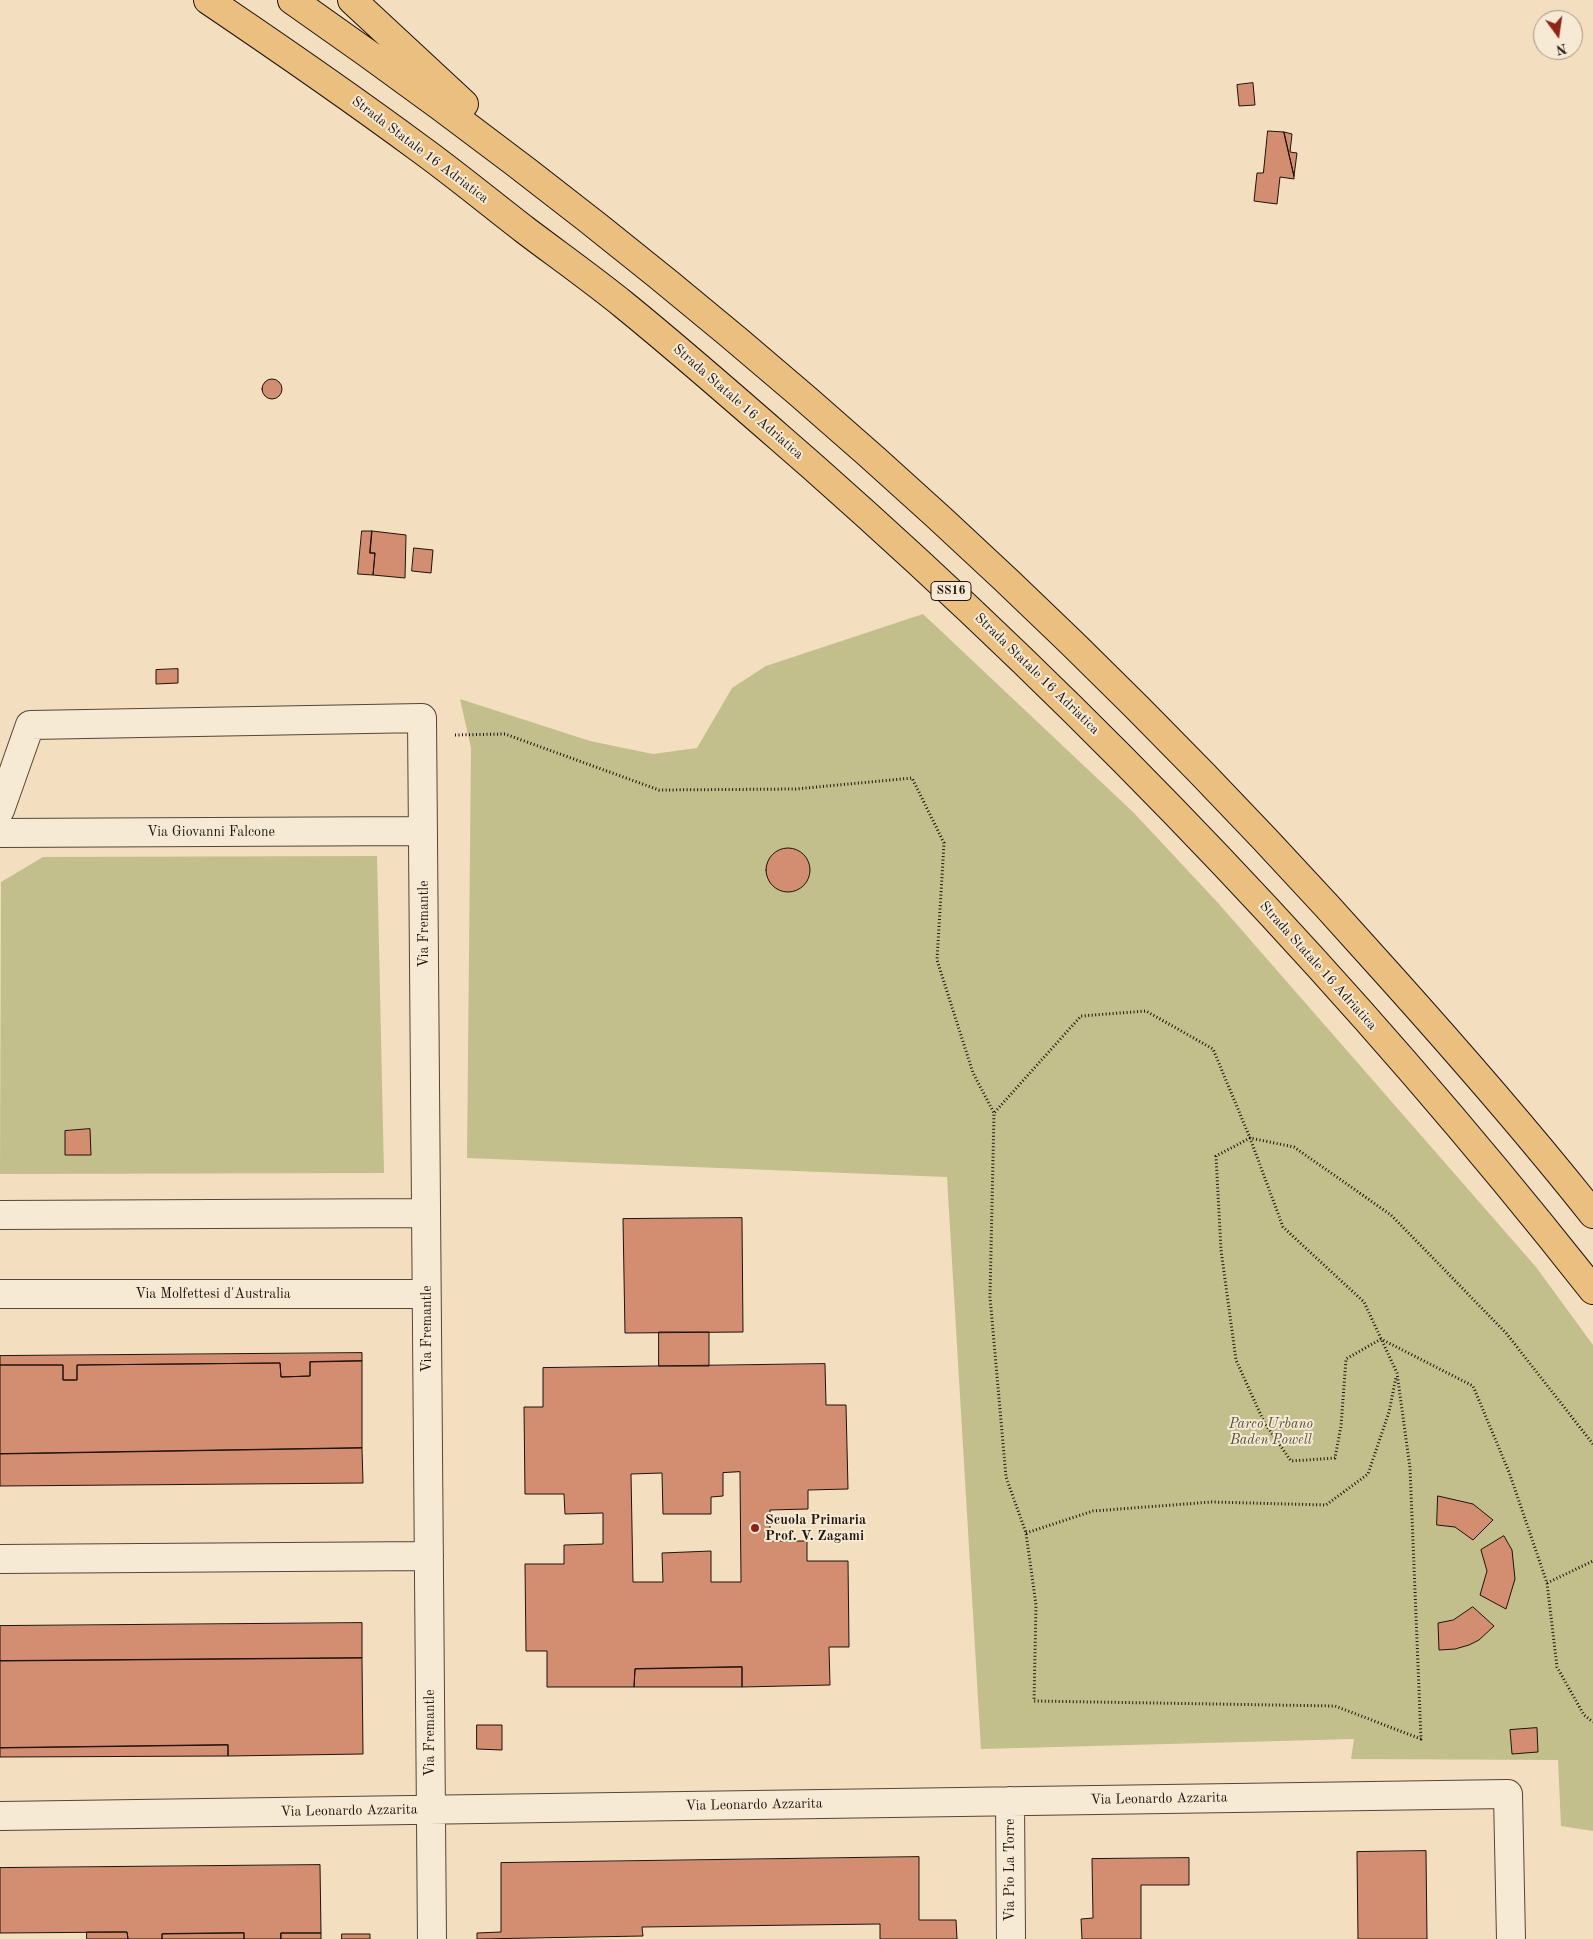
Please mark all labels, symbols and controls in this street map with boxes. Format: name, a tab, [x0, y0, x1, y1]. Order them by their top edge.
north arrow	[1533, 10, 1583, 60]
text: N	[1555, 40, 1568, 57]
street label: Strada Statale 16 Adriatica	[348, 93, 492, 207]
street label: Strada Statale 16 Adriatica	[669, 341, 807, 463]
road number: SS16	[931, 582, 971, 600]
street label: Strada Statale 16 Adriatica	[971, 610, 1103, 738]
street label: Via Giovanni Falcone	[147, 824, 275, 840]
street label: Via Fremantle	[416, 880, 432, 968]
street label: Strada Statale 16 Adriatica	[1256, 898, 1380, 1034]
street label: Via Fremantle	[419, 1285, 435, 1373]
street label: Via Molfettesi d'Australia	[135, 1286, 291, 1302]
park label: Parco Urbano Baden Powell	[1229, 1416, 1313, 1448]
place label: Scuola Primaria Prof. V. Zagami	[765, 1512, 866, 1544]
marker: Scuola Primaria Prof. V. Zagami	[749, 1522, 761, 1534]
street label: Via Fremantle	[422, 1689, 438, 1777]
street label: Via Leonardo Azzarita	[1090, 1789, 1228, 1809]
street label: Via Leonardo Azzarita	[685, 1795, 823, 1815]
street label: Via Leonardo Azzarita	[280, 1801, 418, 1821]
street label: Via Pio La Torre	[1002, 1818, 1018, 1922]

